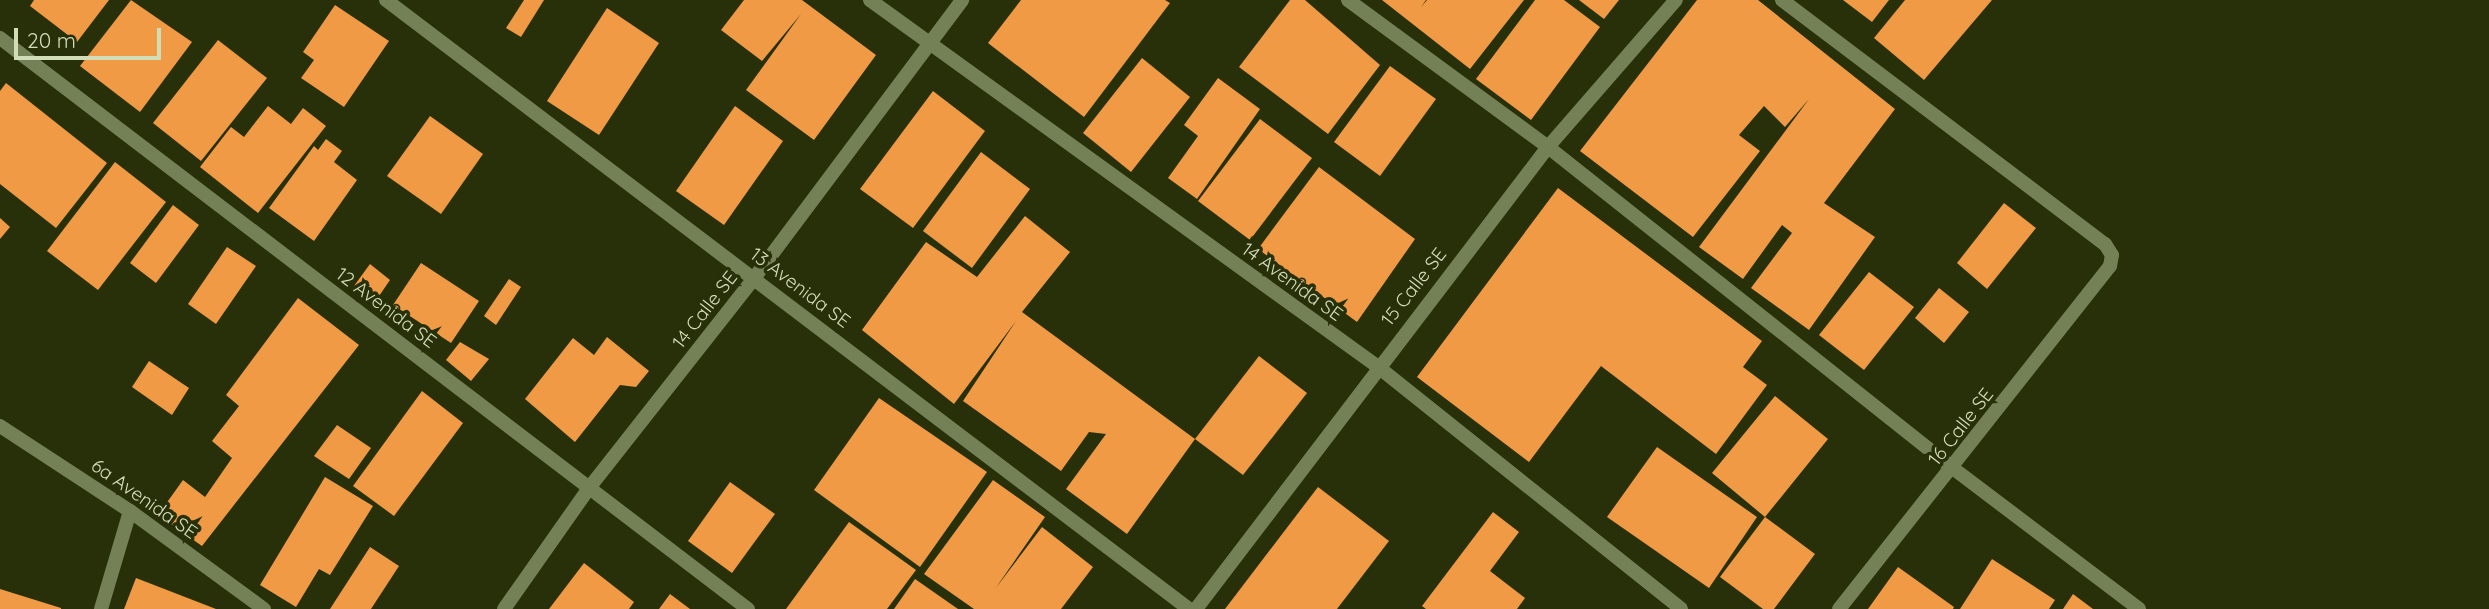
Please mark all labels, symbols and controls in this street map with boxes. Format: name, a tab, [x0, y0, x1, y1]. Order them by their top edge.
scale bar	[18, 14, 164, 58]
text: 20 m	[27, 27, 76, 53]
street label: 14 Avenida SE	[1237, 238, 1347, 326]
street label: 13 Avenida SE	[745, 243, 855, 333]
street label: 15 Calle SE	[1377, 244, 1451, 330]
street label: 12 Avenida SE	[331, 263, 441, 353]
street label: 14 Calle SE	[668, 267, 742, 353]
street label: 16 Calle SE	[1924, 384, 1998, 470]
street label: 6a Avenida SE	[87, 454, 201, 544]

